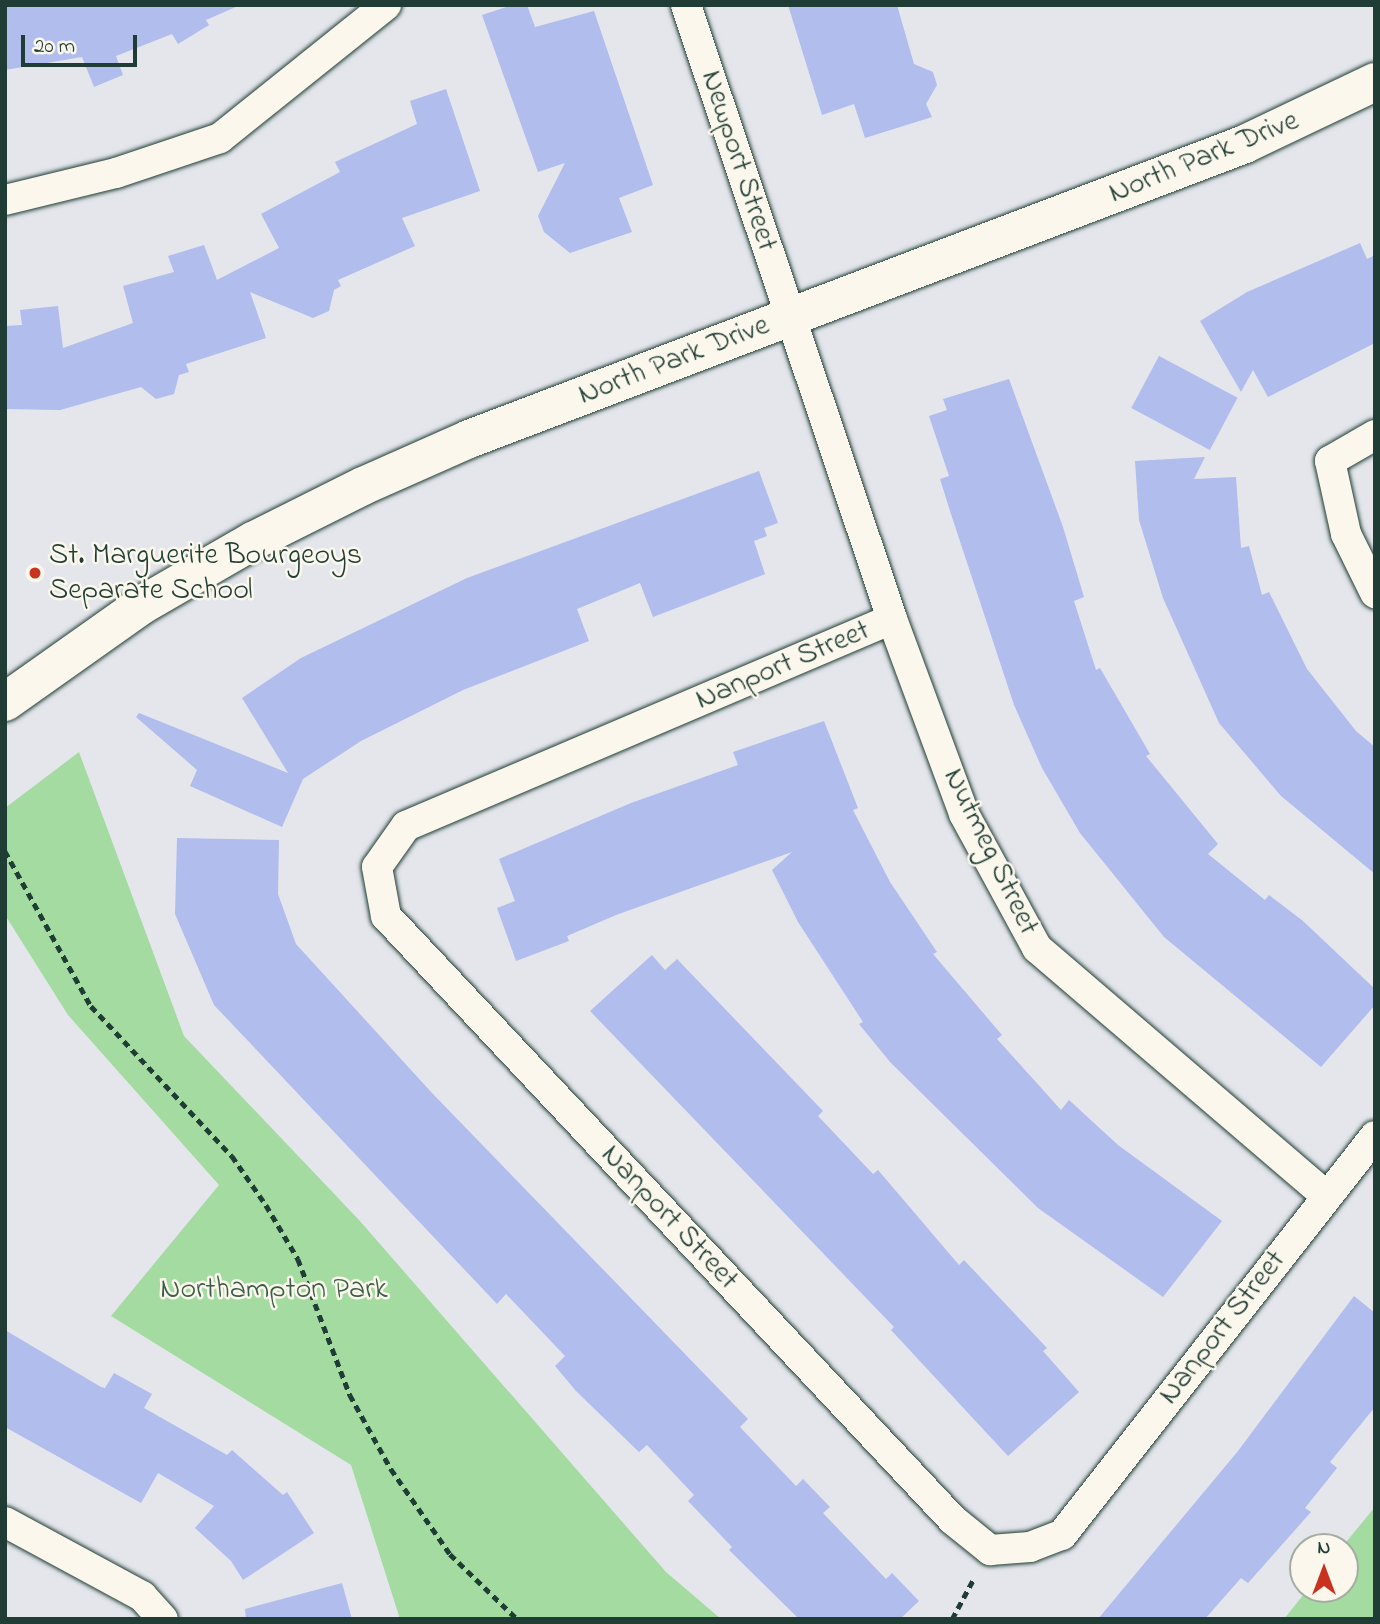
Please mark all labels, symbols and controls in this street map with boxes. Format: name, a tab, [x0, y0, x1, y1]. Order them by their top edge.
scale bar	[24, 21, 140, 65]
text: 20 m	[34, 32, 75, 62]
street label: Newport Street	[692, 66, 784, 256]
street label: North Park Drive	[1104, 104, 1304, 212]
street label: North Park Drive	[574, 308, 774, 414]
place label: St. Marguerite Bourgeoys Separate School	[49, 538, 362, 608]
marker: St. Marguerite Bourgeoys Separate School	[27, 565, 43, 581]
street label: Nanport Street	[691, 613, 875, 719]
street label: Nutmeg Street	[934, 763, 1046, 941]
street label: Nanport Street	[593, 1138, 745, 1298]
street label: Nanport Street	[1152, 1244, 1294, 1412]
park label: Northampton Park	[160, 1272, 388, 1308]
north arrow	[1289, 1533, 1359, 1603]
text: N	[1318, 1535, 1330, 1562]

